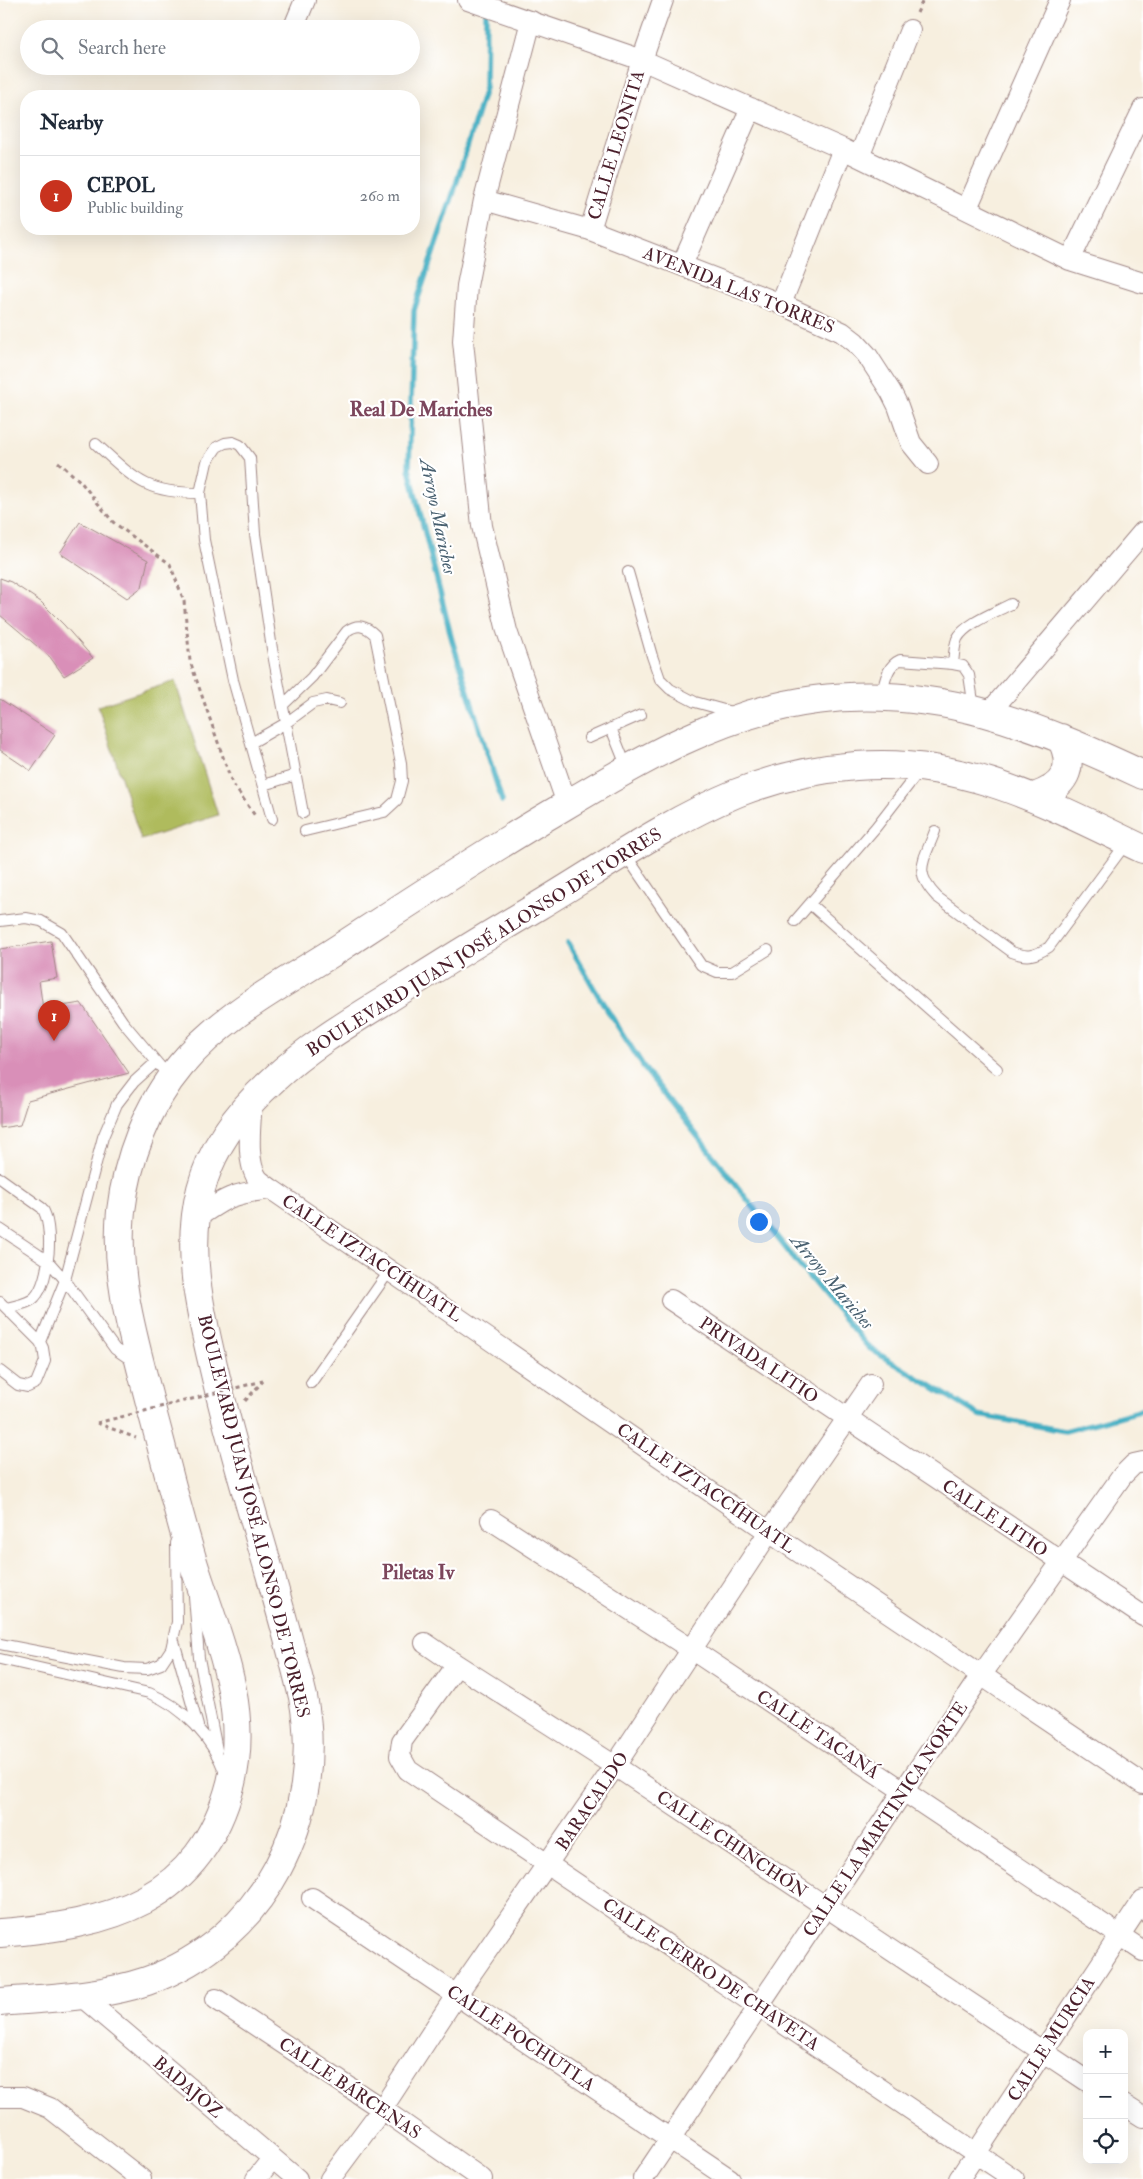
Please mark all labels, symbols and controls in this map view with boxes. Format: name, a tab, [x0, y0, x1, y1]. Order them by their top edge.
search box	[20, 20, 420, 75]
icon: search	[38, 34, 66, 62]
text: Search here	[78, 36, 166, 60]
street label: CALLE LEONITA	[583, 67, 650, 223]
text: Nearby	[40, 109, 103, 136]
text: CEPOL	[87, 174, 155, 198]
text: 1	[53, 186, 59, 206]
text: 260 m	[360, 186, 400, 206]
text: Public building	[87, 198, 183, 218]
street label: AVENIDA LAS TORRES	[639, 241, 838, 339]
district label: Real De Mariches	[350, 397, 493, 422]
water label: Arroyo Mariches	[414, 454, 462, 577]
street label: BOULEVARD JUAN JOSÉ ALONSO DE TORRES	[302, 823, 666, 1062]
pin: 1	[38, 1000, 70, 1041]
street label: CALLE IZTACCÍHUATL	[277, 1189, 466, 1327]
your location	[746, 1209, 772, 1235]
water label: Arroyo Mariches	[784, 1227, 880, 1335]
street label: BOULEVARD JUAN JOSÉ ALONSO DE TORRES	[192, 1312, 315, 1720]
street label: PRIVADA LITIO	[695, 1312, 823, 1409]
street label: CALLE IZTACCÍHUATL	[612, 1418, 799, 1559]
street label: CALLE LITIO	[937, 1475, 1052, 1562]
district label: Piletas Iv	[382, 1560, 456, 1585]
street label: CALLE TACANÁ	[752, 1685, 884, 1784]
street label: CALLE LA MARTINICA NORTE	[798, 1697, 973, 1941]
street label: BARACALDO	[551, 1747, 634, 1855]
street label: CALLE CHINCHÓN	[652, 1785, 811, 1903]
street label: CALLE CERRO DE CHAVETA	[598, 1893, 824, 2056]
street label: CALLE MURCIA	[1002, 1972, 1101, 2106]
street label: CALLE POCHUTLA	[442, 1980, 600, 2097]
map controls	[1083, 2029, 1128, 2164]
button: +	[1083, 2029, 1128, 2074]
street label: CALLE BÁRCENAS	[274, 2032, 425, 2145]
street label: BADAJOZ	[148, 2052, 227, 2123]
button: −	[1083, 2074, 1128, 2119]
button: locate	[1083, 2119, 1128, 2164]

